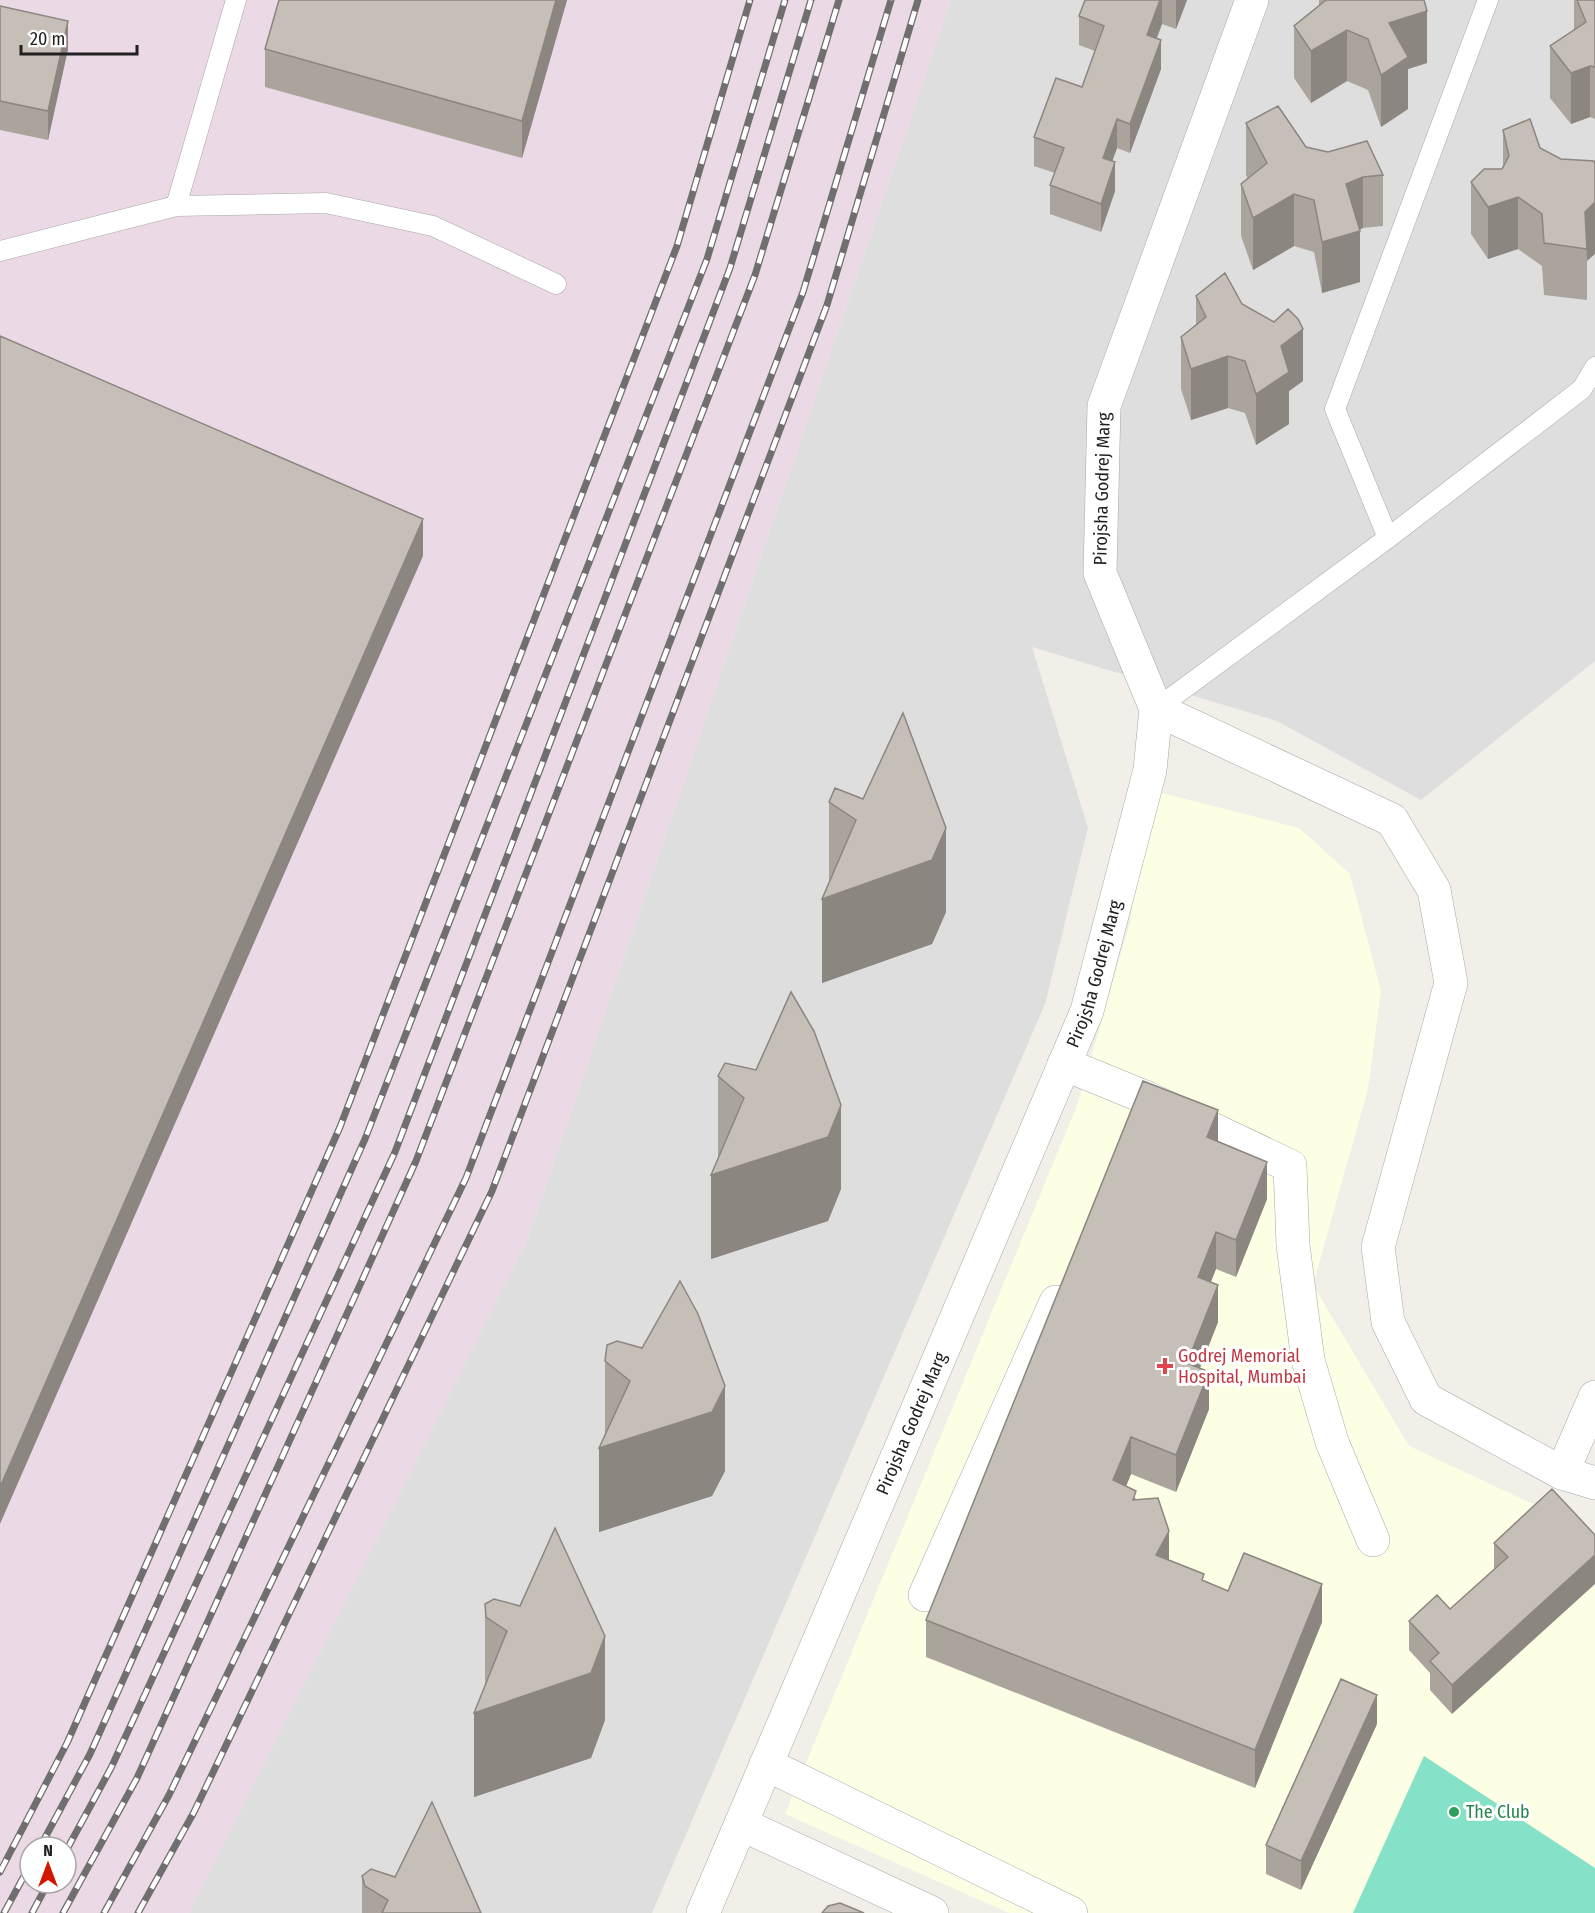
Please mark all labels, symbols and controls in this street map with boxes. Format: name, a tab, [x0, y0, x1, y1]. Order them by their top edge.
scale bar	[21, 18, 136, 56]
text: 20 m	[30, 28, 65, 50]
street label: Pirojsha Godrej Marg	[1089, 412, 1115, 566]
street label: Pirojsha Godrej Marg	[1062, 897, 1127, 1051]
place label: Godrej Memorial Hospital, Mumbai	[1178, 1345, 1306, 1388]
street label: Pirojsha Godrej Marg	[871, 1348, 952, 1498]
marker: Godrej Memorial Hospital, Mumbai	[1156, 1357, 1174, 1375]
place label: The Club	[1466, 1801, 1530, 1823]
marker: The Club	[1447, 1805, 1461, 1819]
north arrow	[18, 1835, 78, 1895]
text: N	[43, 1841, 53, 1860]

